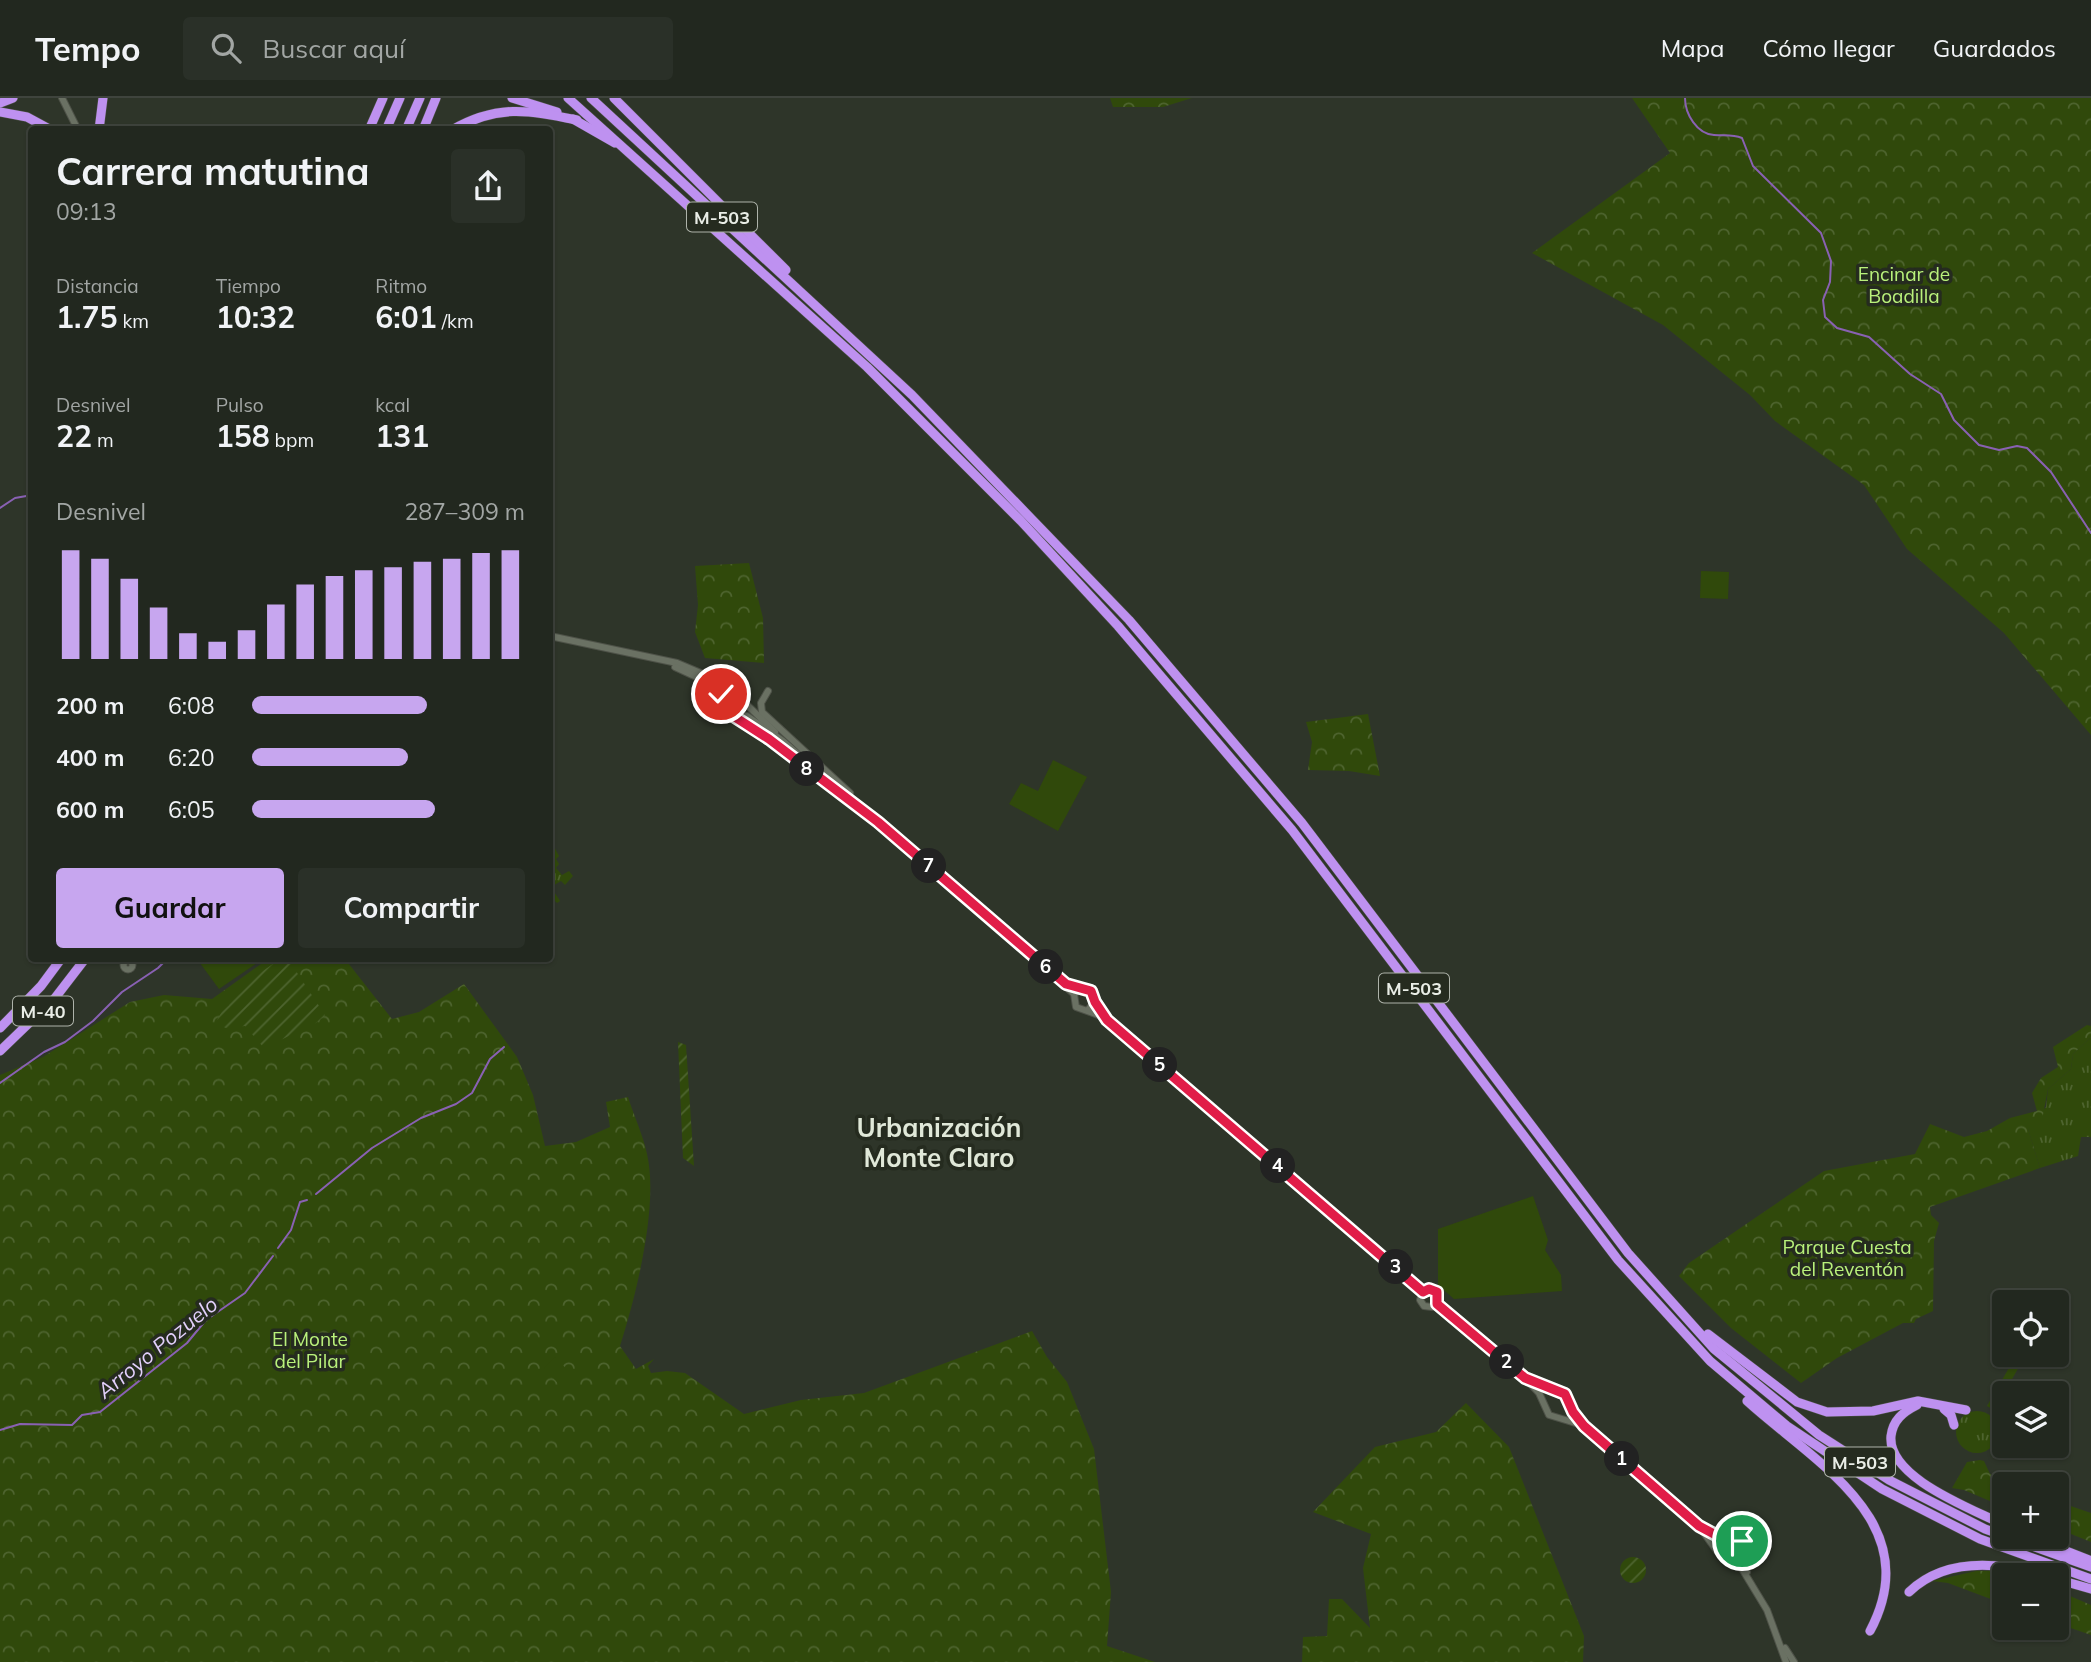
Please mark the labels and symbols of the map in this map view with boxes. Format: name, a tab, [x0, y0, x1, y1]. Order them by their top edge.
road number: M-503	[687, 202, 757, 232]
park label: Encinar de Boadilla	[1858, 262, 1950, 308]
pin	[691, 664, 751, 724]
pin: 8	[790, 752, 824, 786]
pin: 7	[912, 848, 946, 884]
pin: 6	[1028, 950, 1064, 984]
road number: M-503	[1379, 974, 1449, 1002]
road number: M-40	[13, 996, 73, 1026]
pin: 5	[1142, 1048, 1178, 1082]
district label: Urbanización Monte Claro	[857, 1111, 1021, 1174]
pin: 4	[1260, 1148, 1296, 1184]
park label: Parque Cuesta del Reventón	[1782, 1235, 1912, 1281]
pin: 3	[1378, 1250, 1414, 1284]
water label: Arroyo Pozuelo	[91, 1291, 222, 1404]
park label: El Monte del Pilar	[272, 1327, 348, 1373]
pin: 2	[1490, 1344, 1524, 1380]
pin: 1	[1604, 1442, 1640, 1476]
road number: M-503	[1825, 1448, 1895, 1476]
pin	[1712, 1511, 1772, 1571]

